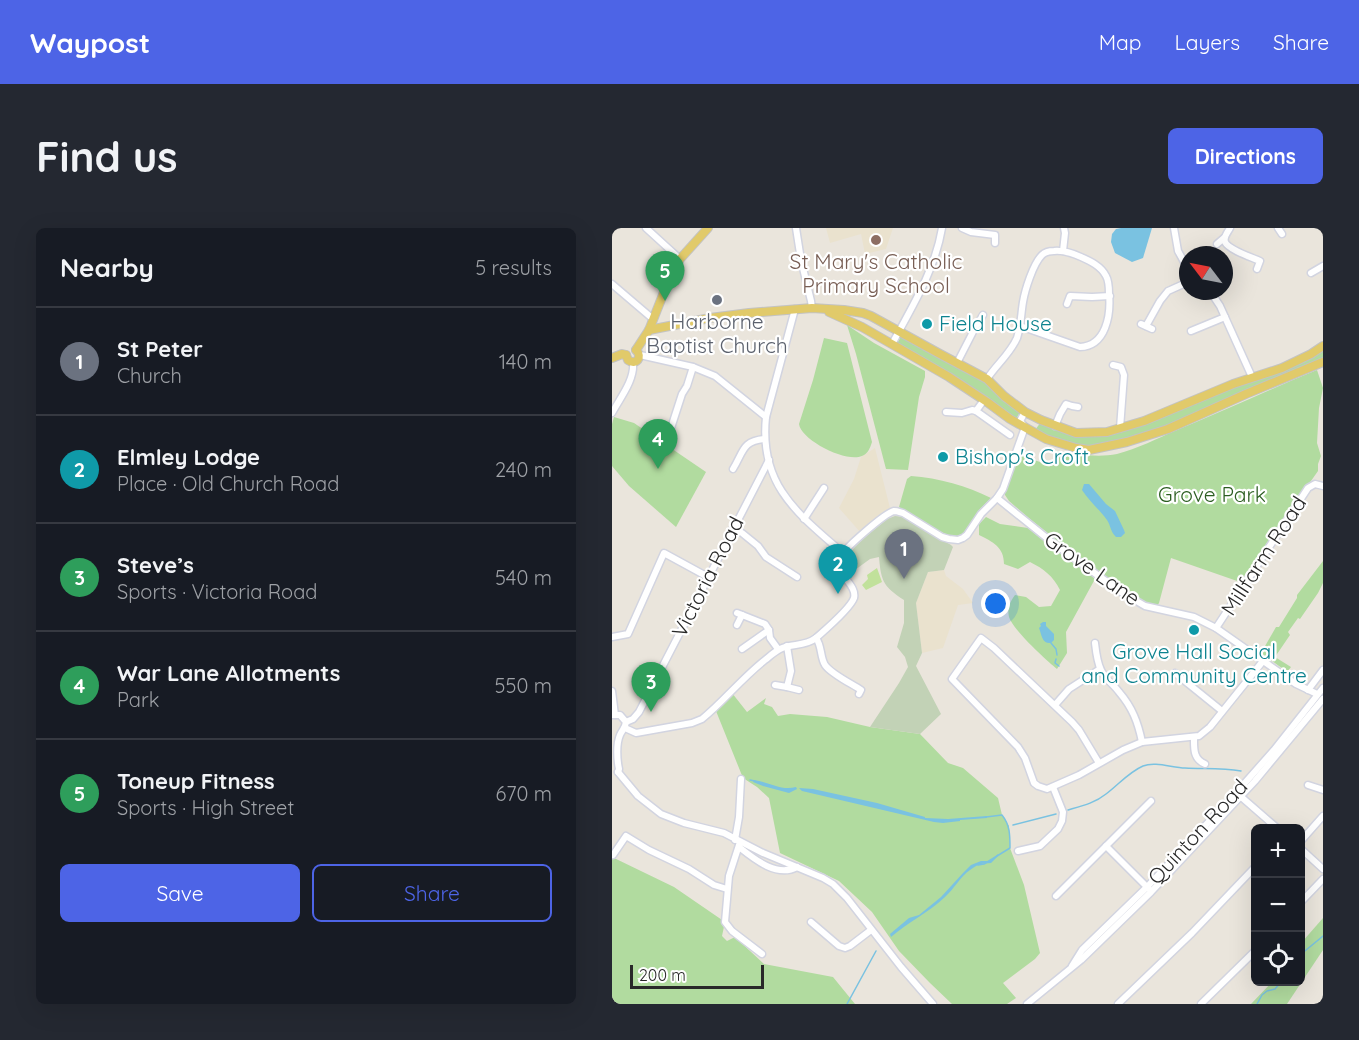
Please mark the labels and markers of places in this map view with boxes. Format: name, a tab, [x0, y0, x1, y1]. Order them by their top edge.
marker: St Mary's Catholic Primary School	[869, 233, 883, 247]
place label: St Mary's Catholic Primary School	[790, 248, 962, 298]
pin: 5	[646, 251, 684, 301]
marker: Harborne Baptist Church	[710, 293, 724, 307]
place label: Harborne Baptist Church	[646, 308, 788, 358]
place label: Field House	[939, 310, 1052, 336]
marker: Field House	[920, 317, 934, 331]
pin: 4	[638, 420, 678, 469]
place label: Bishop's Croft	[955, 443, 1089, 469]
marker: Bishop's Croft	[936, 450, 950, 464]
pin: 1	[884, 530, 924, 579]
pin: 2	[818, 544, 858, 594]
marker: Grove Hall Social and Community Centre	[1187, 623, 1201, 637]
place label: Grove Hall Social and Community Centre	[1081, 638, 1307, 688]
pin: 3	[632, 662, 670, 712]

